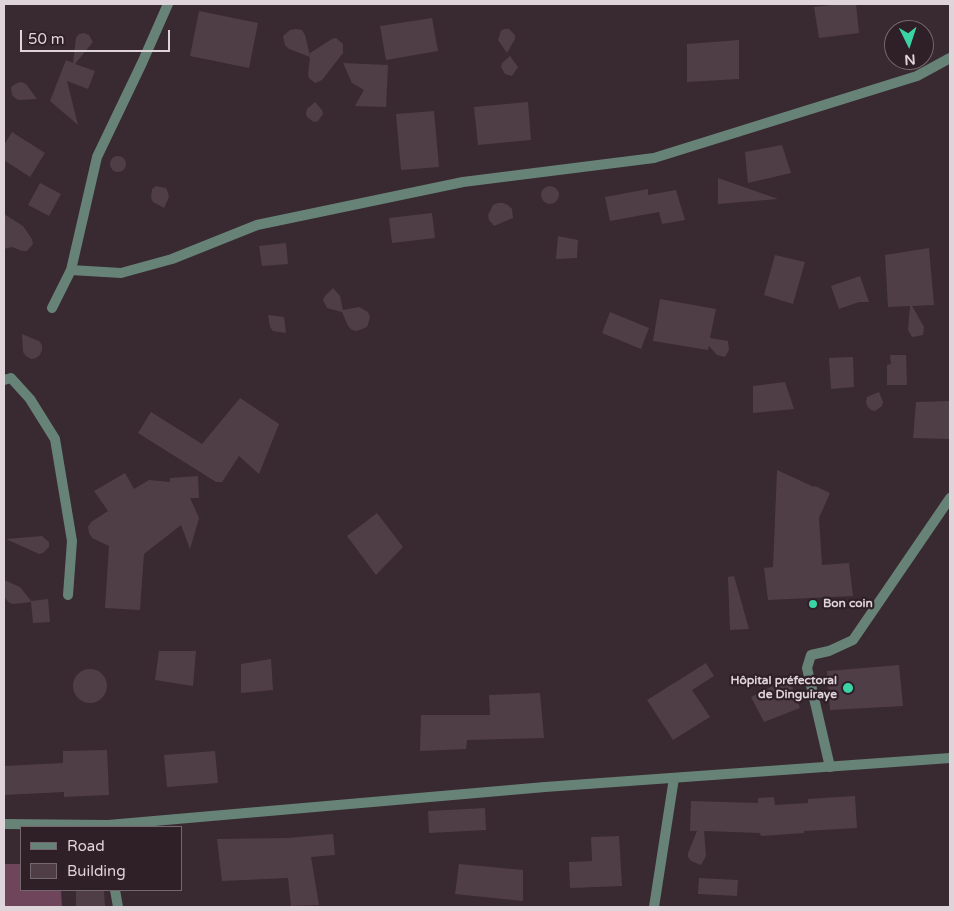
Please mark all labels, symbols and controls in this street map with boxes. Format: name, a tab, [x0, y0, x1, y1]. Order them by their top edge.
scale bar	[22, 20, 172, 52]
north arrow	[884, 20, 934, 70]
text: 50 m	[28, 30, 65, 48]
text: N	[904, 51, 916, 68]
place label: Bon coin	[823, 597, 873, 611]
marker: Bon coin	[807, 598, 819, 610]
place label: Hôpital préfectoral de Dinguiraye	[730, 674, 837, 702]
marker: Hôpital préfectoral de Dinguiraye	[841, 681, 855, 695]
legend	[20, 826, 182, 891]
text: Road	[67, 837, 105, 855]
text: Building	[67, 862, 126, 880]

